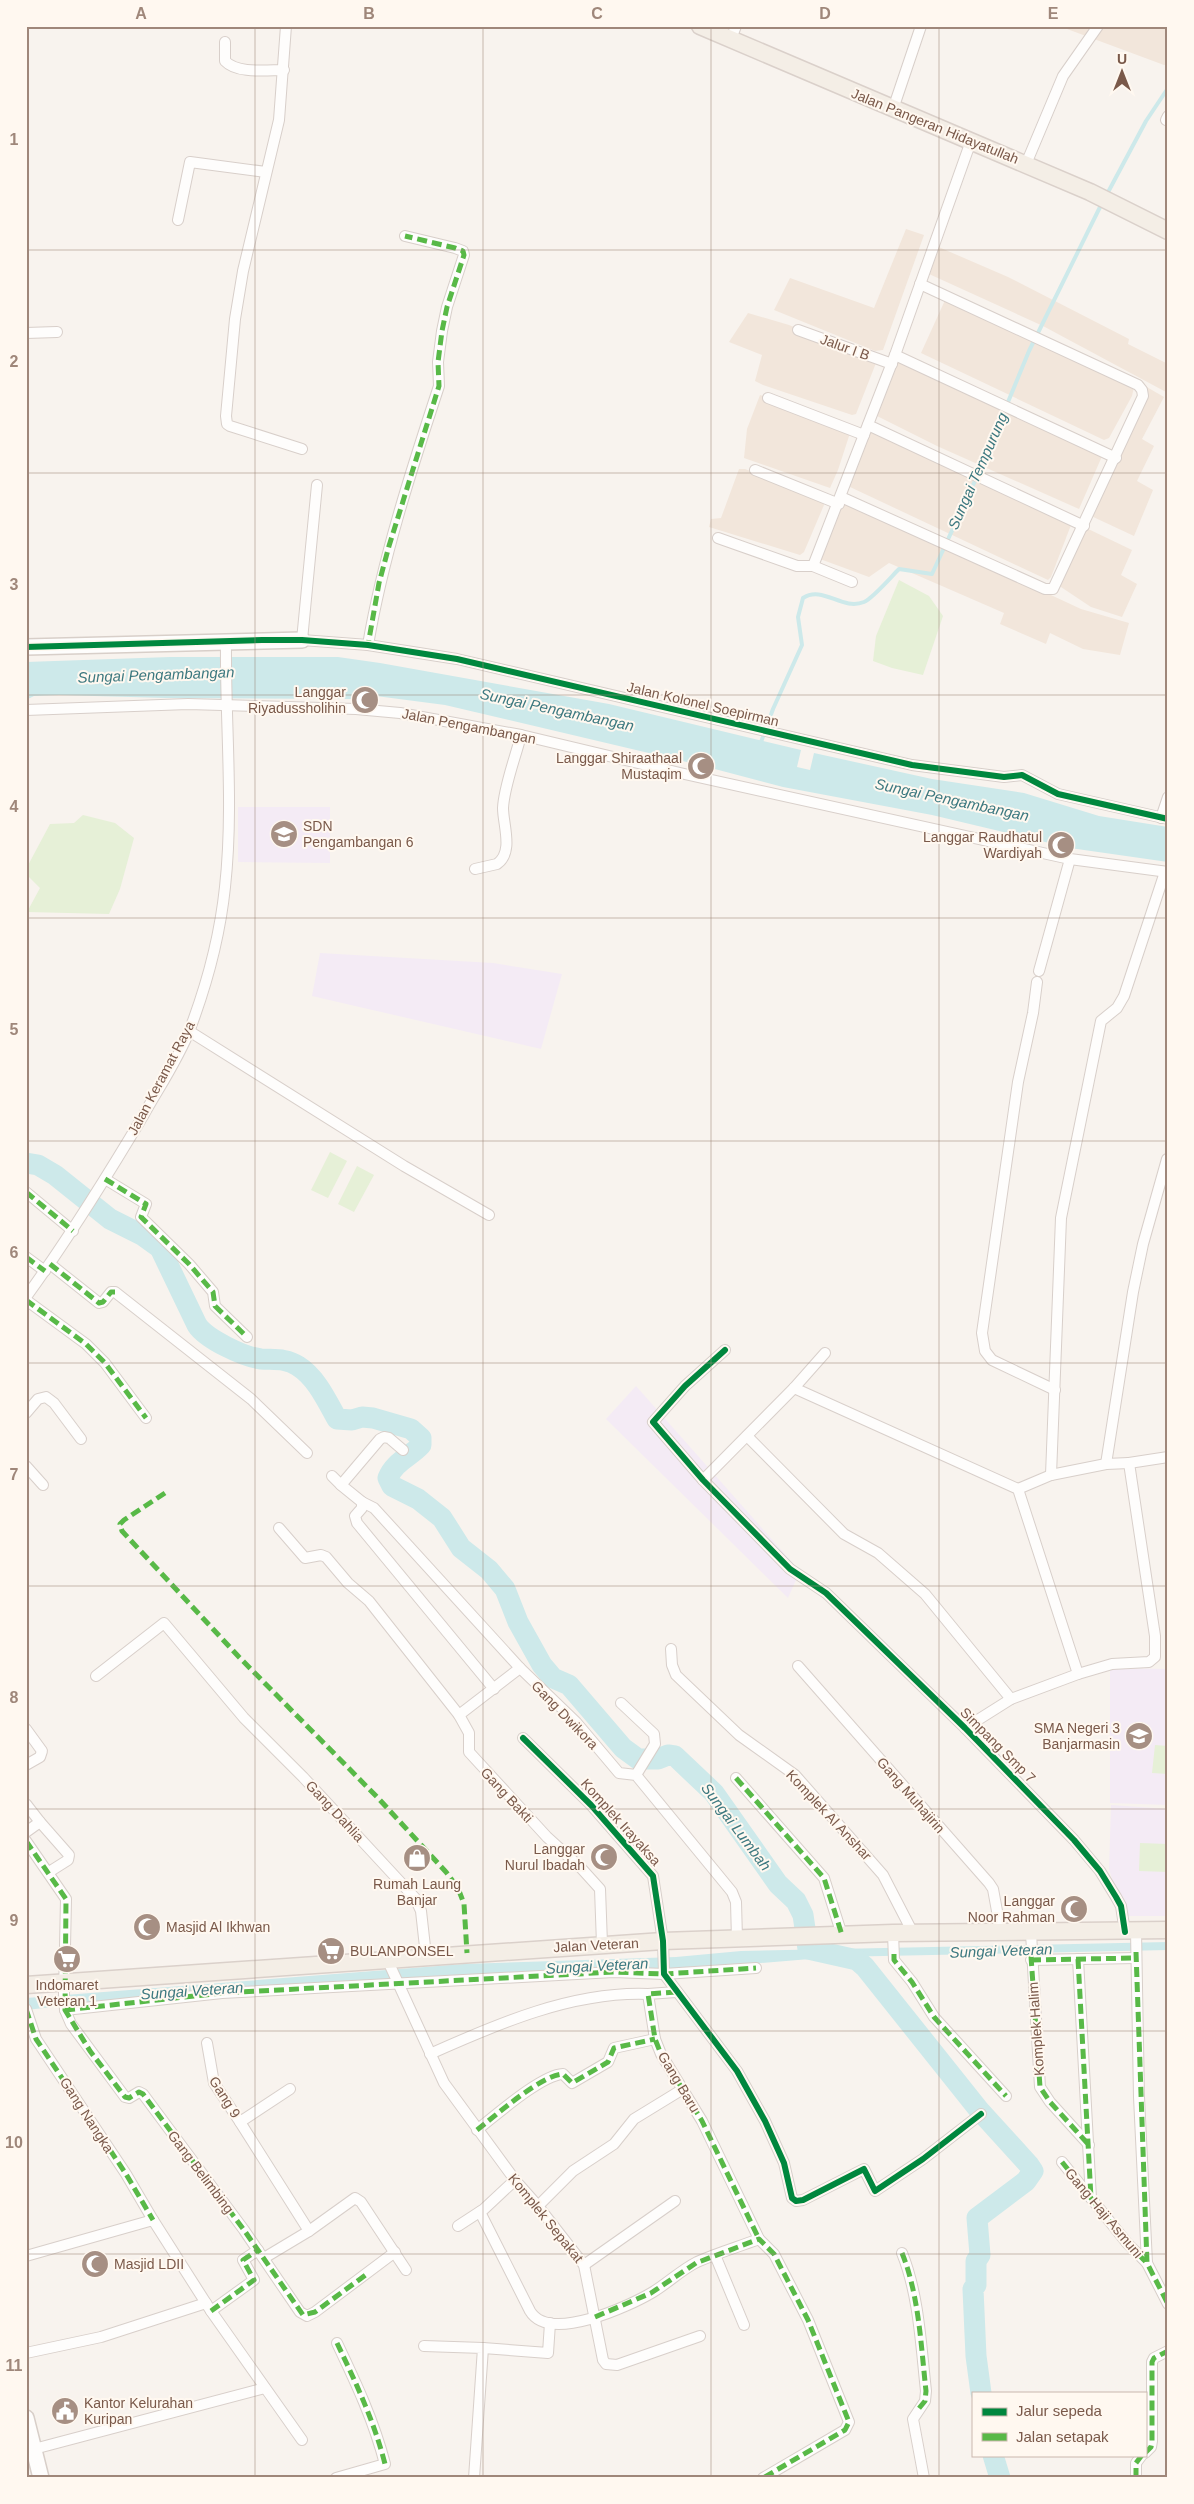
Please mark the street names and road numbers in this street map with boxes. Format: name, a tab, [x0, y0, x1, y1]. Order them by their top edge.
street label: Jalan Pangeran Hidayatullah	[849, 85, 1021, 167]
street label: Jalur I B	[818, 331, 872, 363]
street label: Jalan Kolonel Soepirman	[625, 679, 781, 729]
street label: Jalan Pengambangan	[401, 705, 537, 747]
street label: Jalan Keramat Raya	[124, 1018, 198, 1138]
street label: Gang Dwikora	[528, 1678, 602, 1753]
street label: Simpang Smp 7	[957, 1704, 1039, 1786]
street label: Gang Muhajirin	[874, 1754, 948, 1836]
street label: Gang Bakti	[478, 1764, 536, 1826]
street label: Komplek Al Anshar	[783, 1767, 875, 1864]
street label: Komplek Irayaksa	[578, 1775, 664, 1869]
street label: Gang Dahlia	[303, 1777, 368, 1845]
street label: Jalan Veteran	[553, 1935, 639, 1955]
street label: Komplek Halim	[1025, 1981, 1047, 2077]
street label: Gang Baru	[655, 2049, 703, 2115]
street label: Gang 9	[206, 2073, 244, 2121]
street label: Gang Nangka	[57, 2074, 117, 2156]
street label: Gang Belimbing	[165, 2127, 237, 2217]
street label: Gang Haji Asmuni	[1062, 2165, 1146, 2261]
street label: Komplek Sepakat	[505, 2170, 587, 2266]

